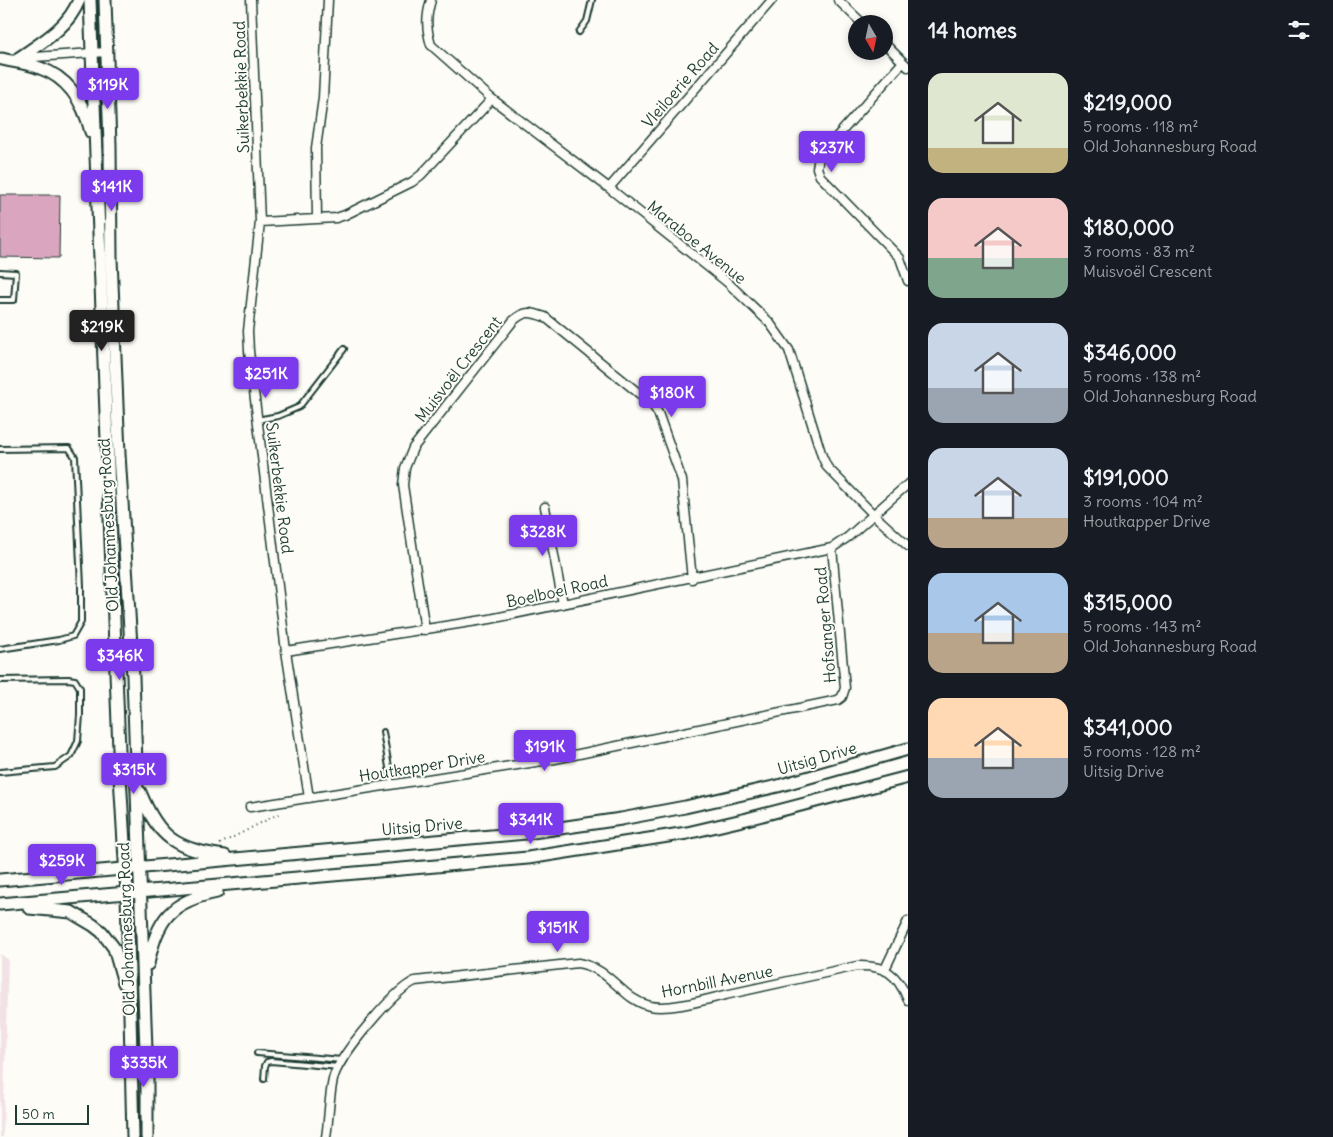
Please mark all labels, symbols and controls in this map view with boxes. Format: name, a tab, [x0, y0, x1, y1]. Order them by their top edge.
north arrow	[848, 15, 892, 60]
map controls	[848, 15, 893, 60]
icon: filters	[1285, 16, 1313, 44]
text: 14 homes	[928, 17, 1017, 44]
street label: Suikerbekkie Road	[229, 21, 253, 153]
street label: Vleiloerie Road	[637, 38, 723, 132]
pin: $119K	[73, 68, 143, 110]
text: $119K	[88, 74, 128, 94]
text: $219,000	[1083, 89, 1172, 116]
icon: home	[968, 93, 1028, 153]
text: 5 rooms · 118 m²	[1083, 116, 1199, 136]
pin: $237K	[797, 130, 867, 173]
text: Old Johannesburg Road	[1083, 136, 1257, 156]
text: $237K	[810, 137, 854, 157]
pin: $141K	[77, 170, 147, 212]
text: $141K	[92, 176, 132, 196]
street label: Maraboe Avenue	[644, 196, 750, 288]
text: $180,000	[1083, 214, 1174, 241]
icon: home	[968, 218, 1028, 278]
text: 3 rooms · 83 m²	[1083, 241, 1195, 261]
text: Muisvoël Crescent	[1083, 261, 1212, 281]
pin: $219K	[67, 310, 137, 352]
street label: Muisvoël Crescent	[410, 311, 506, 426]
text: $219K	[80, 316, 124, 336]
text: $346,000	[1083, 339, 1177, 366]
icon: home	[968, 343, 1028, 403]
pin: $251K	[231, 356, 301, 399]
text: $251K	[244, 363, 288, 383]
text: 5 rooms · 138 m²	[1083, 366, 1201, 386]
pin: $180K	[637, 376, 707, 418]
text: $180K	[650, 382, 694, 402]
text: Old Johannesburg Road	[1083, 386, 1257, 406]
street label: Suikerbekkie Road	[262, 421, 298, 555]
street label: Old Johannesburg Road	[93, 438, 123, 612]
text: $191,000	[1083, 464, 1169, 491]
icon: home	[968, 468, 1028, 528]
text: 3 rooms · 104 m²	[1083, 491, 1203, 511]
text: Houtkapper Drive	[1083, 511, 1210, 531]
pin: $328K	[508, 514, 578, 557]
text: $328K	[520, 521, 566, 541]
street label: Hofsanger Road	[810, 566, 840, 684]
street label: Boelboel Road	[505, 571, 609, 611]
text: $315,000	[1083, 589, 1173, 616]
icon: home	[968, 593, 1028, 653]
text: 5 rooms · 143 m²	[1083, 616, 1201, 636]
text: Old Johannesburg Road	[1083, 636, 1257, 656]
pin: $346K	[85, 638, 155, 681]
text: $346K	[97, 645, 143, 665]
text: $341,000	[1083, 714, 1173, 741]
icon: home	[968, 718, 1028, 778]
pin: $191K	[510, 730, 580, 772]
text: $191K	[525, 736, 565, 756]
street label: Uitsig Drive	[775, 737, 859, 779]
text: 5 rooms · 128 m²	[1083, 741, 1201, 761]
street label: Houtkapper Drive	[357, 746, 487, 786]
pin: $315K	[99, 752, 169, 795]
text: $315K	[112, 759, 156, 779]
text: Uitsig Drive	[1083, 761, 1164, 781]
pin: $341K	[496, 802, 566, 845]
text: $341K	[509, 809, 553, 829]
street label: Uitsig Drive	[381, 812, 463, 840]
street label: Old Johannesburg Road	[113, 842, 139, 1016]
pin: $259K	[27, 844, 97, 886]
text: $259K	[39, 850, 85, 870]
pin: $151K	[523, 910, 593, 953]
text: $151K	[538, 917, 578, 937]
street label: Hornbill Avenue	[659, 960, 775, 1002]
pin: $335K	[109, 1046, 179, 1088]
text: $335K	[121, 1052, 167, 1072]
scale bar	[15, 1102, 89, 1125]
text: 50 m	[22, 1105, 55, 1123]

